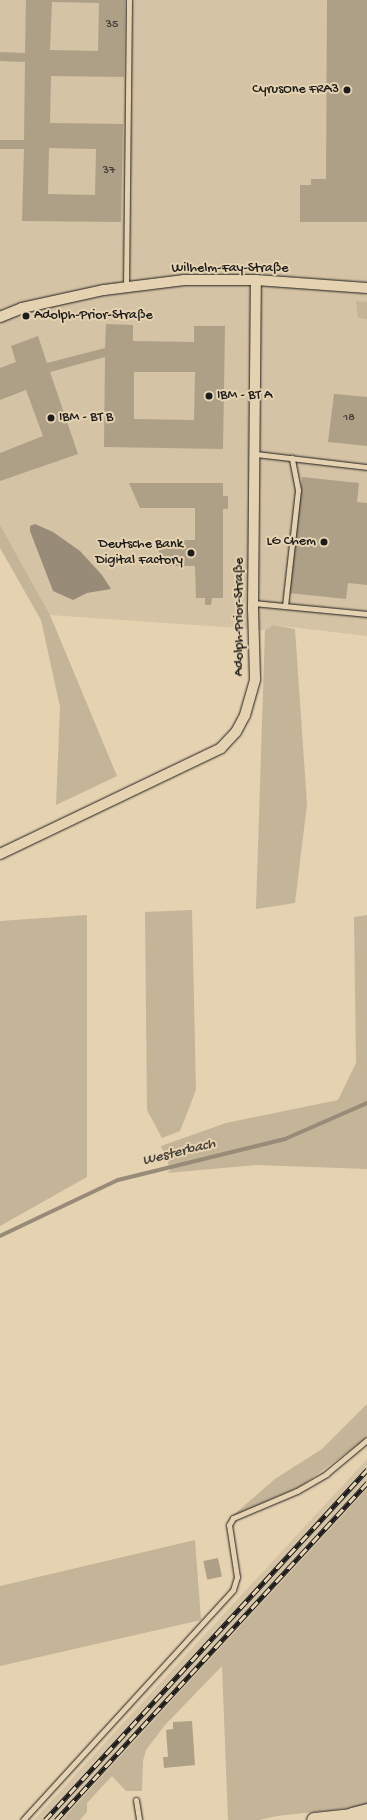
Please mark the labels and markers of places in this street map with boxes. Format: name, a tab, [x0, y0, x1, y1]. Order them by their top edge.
place label: CyrusOne FRA3	[252, 82, 339, 98]
marker: CyrusOne FRA3	[342, 85, 352, 95]
place label: Adolph-Prior-Straße	[34, 308, 153, 324]
marker: Adolph-Prior-Straße	[21, 311, 31, 321]
place label: IBM - BT A	[217, 388, 272, 404]
marker: IBM - BT A	[204, 391, 214, 401]
place label: IBM - BT B	[59, 410, 113, 426]
marker: IBM - BT B	[46, 413, 56, 423]
place label: LG Chem	[266, 534, 316, 550]
place label: Deutsche Bank Digital Factory	[95, 537, 183, 570]
marker: LG Chem	[319, 537, 329, 547]
marker: Deutsche Bank Digital Factory	[186, 548, 196, 558]

